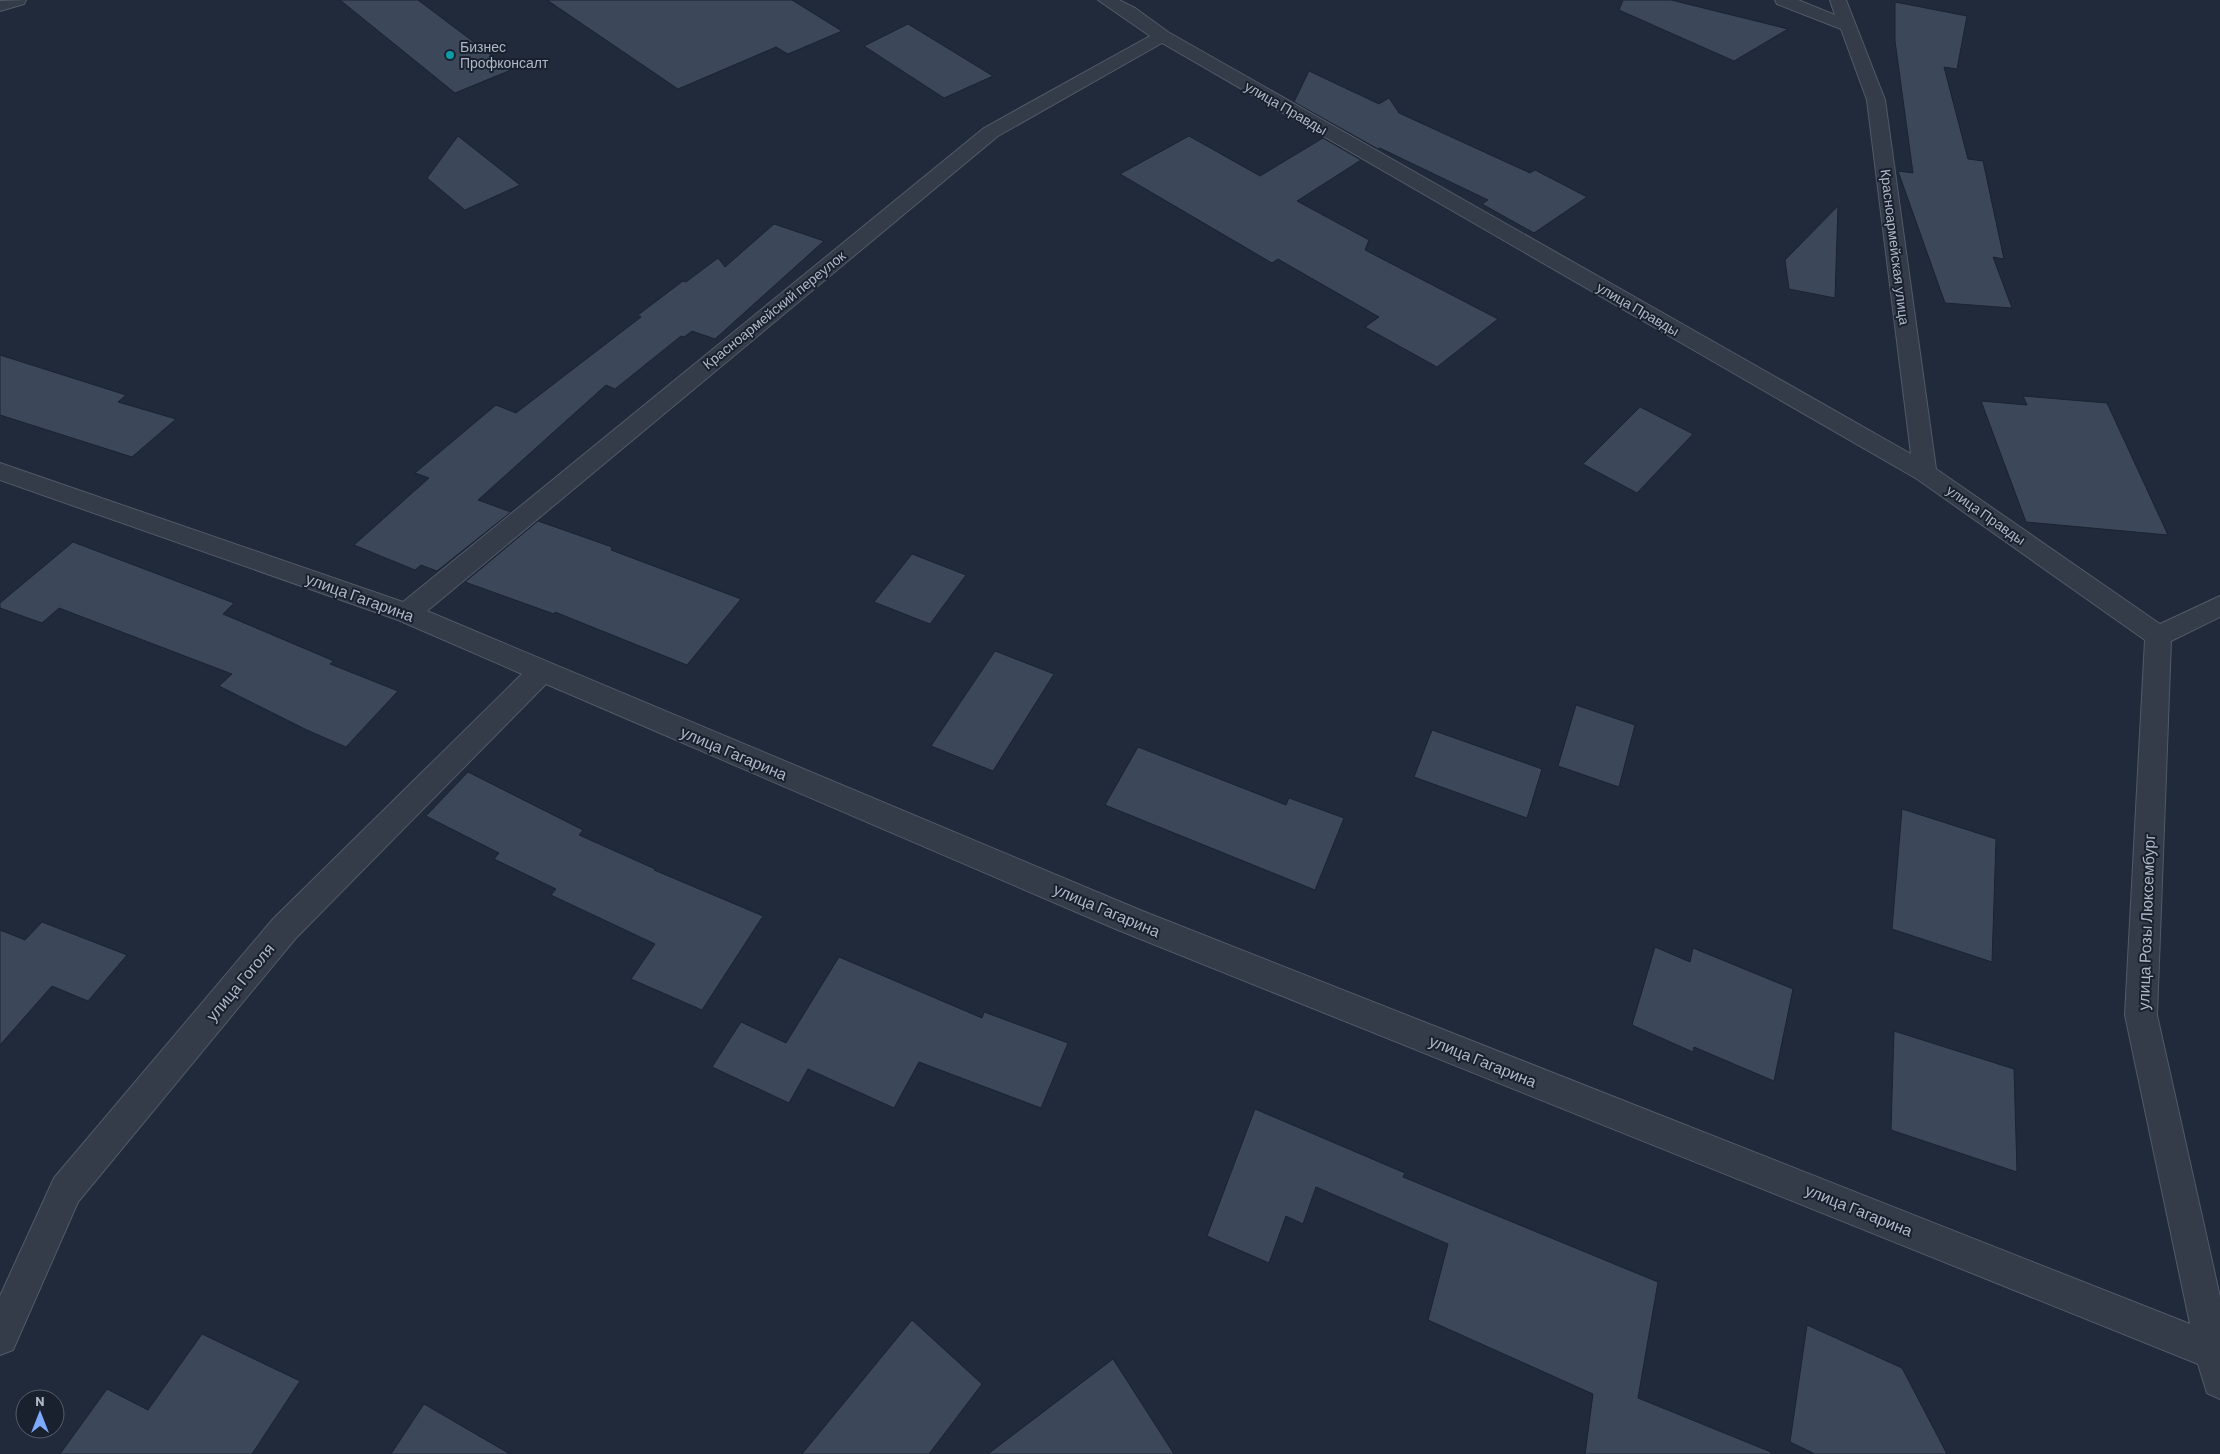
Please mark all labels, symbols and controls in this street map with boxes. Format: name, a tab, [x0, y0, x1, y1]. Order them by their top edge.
place label: Бизнес Профконсалт	[460, 38, 549, 71]
marker: Бизнес Профконсалт	[444, 49, 456, 61]
street label: улица Правды	[1242, 77, 1331, 138]
street label: Красноармейская улица	[1877, 168, 1914, 326]
street label: Красноармейский переулок	[699, 246, 849, 372]
street label: улица Правды	[1594, 278, 1683, 339]
street label: улица Правды	[1944, 481, 2029, 548]
street label: улица Гагарина	[303, 568, 417, 625]
street label: улица Гагарина	[678, 722, 790, 784]
street label: улица Розы Люксембург	[2133, 833, 2158, 1011]
street label: улица Гагарина	[1051, 879, 1163, 941]
street label: улица Гоголя	[202, 939, 278, 1024]
street label: улица Гагарина	[1427, 1030, 1540, 1091]
street label: улица Гагарина	[1803, 1179, 1916, 1240]
north arrow	[15, 1389, 65, 1439]
text: N	[35, 1392, 45, 1409]

